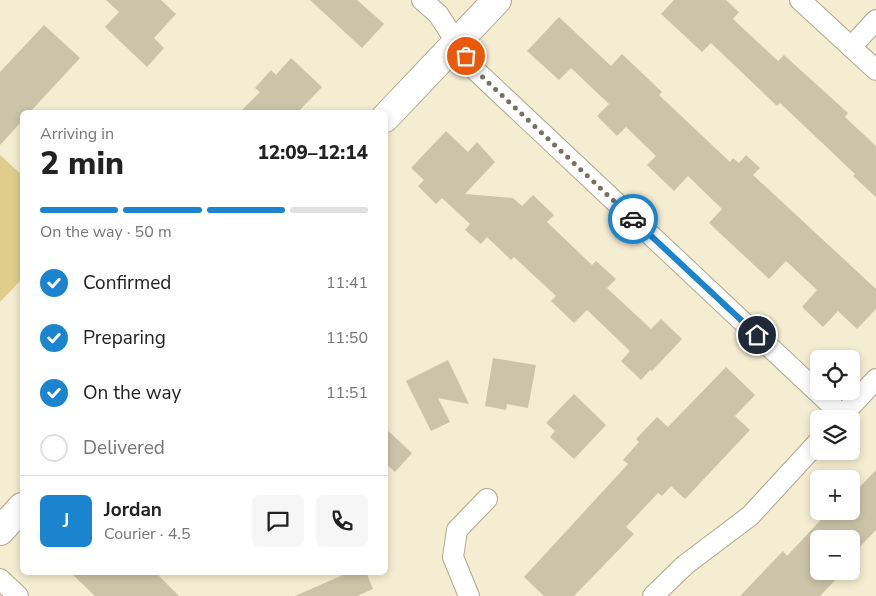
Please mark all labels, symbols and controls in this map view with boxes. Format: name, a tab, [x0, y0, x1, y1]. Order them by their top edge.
pin	[445, 35, 487, 77]
icon: bag	[452, 42, 480, 70]
text: Arriving in	[40, 123, 114, 145]
text: 12:09–12:14	[257, 140, 368, 166]
text: 2 min	[40, 142, 124, 185]
courier	[608, 194, 658, 244]
icon: car	[619, 205, 647, 233]
text: On the way · 50 m	[40, 221, 172, 243]
icon: check	[40, 269, 68, 297]
text: Confirmed	[83, 270, 171, 296]
text: 11:41	[326, 272, 368, 294]
pin	[736, 314, 778, 356]
icon: home	[743, 321, 771, 349]
icon: check	[40, 324, 68, 352]
text: Preparing	[83, 325, 166, 351]
text: 11:50	[326, 327, 368, 349]
map controls	[810, 350, 860, 580]
button: locate	[810, 350, 860, 400]
icon: check	[40, 379, 68, 407]
text: On the way	[83, 380, 181, 406]
text: 11:51	[326, 382, 368, 404]
button: layers	[810, 410, 860, 460]
text: Delivered	[83, 435, 165, 461]
button: +	[810, 470, 860, 520]
button: chat	[252, 495, 304, 547]
button: phone	[316, 495, 368, 547]
text: Jordan	[104, 497, 162, 523]
text: J	[63, 508, 69, 534]
text: Courier · 4.5	[104, 523, 190, 545]
button: −	[810, 530, 860, 580]

